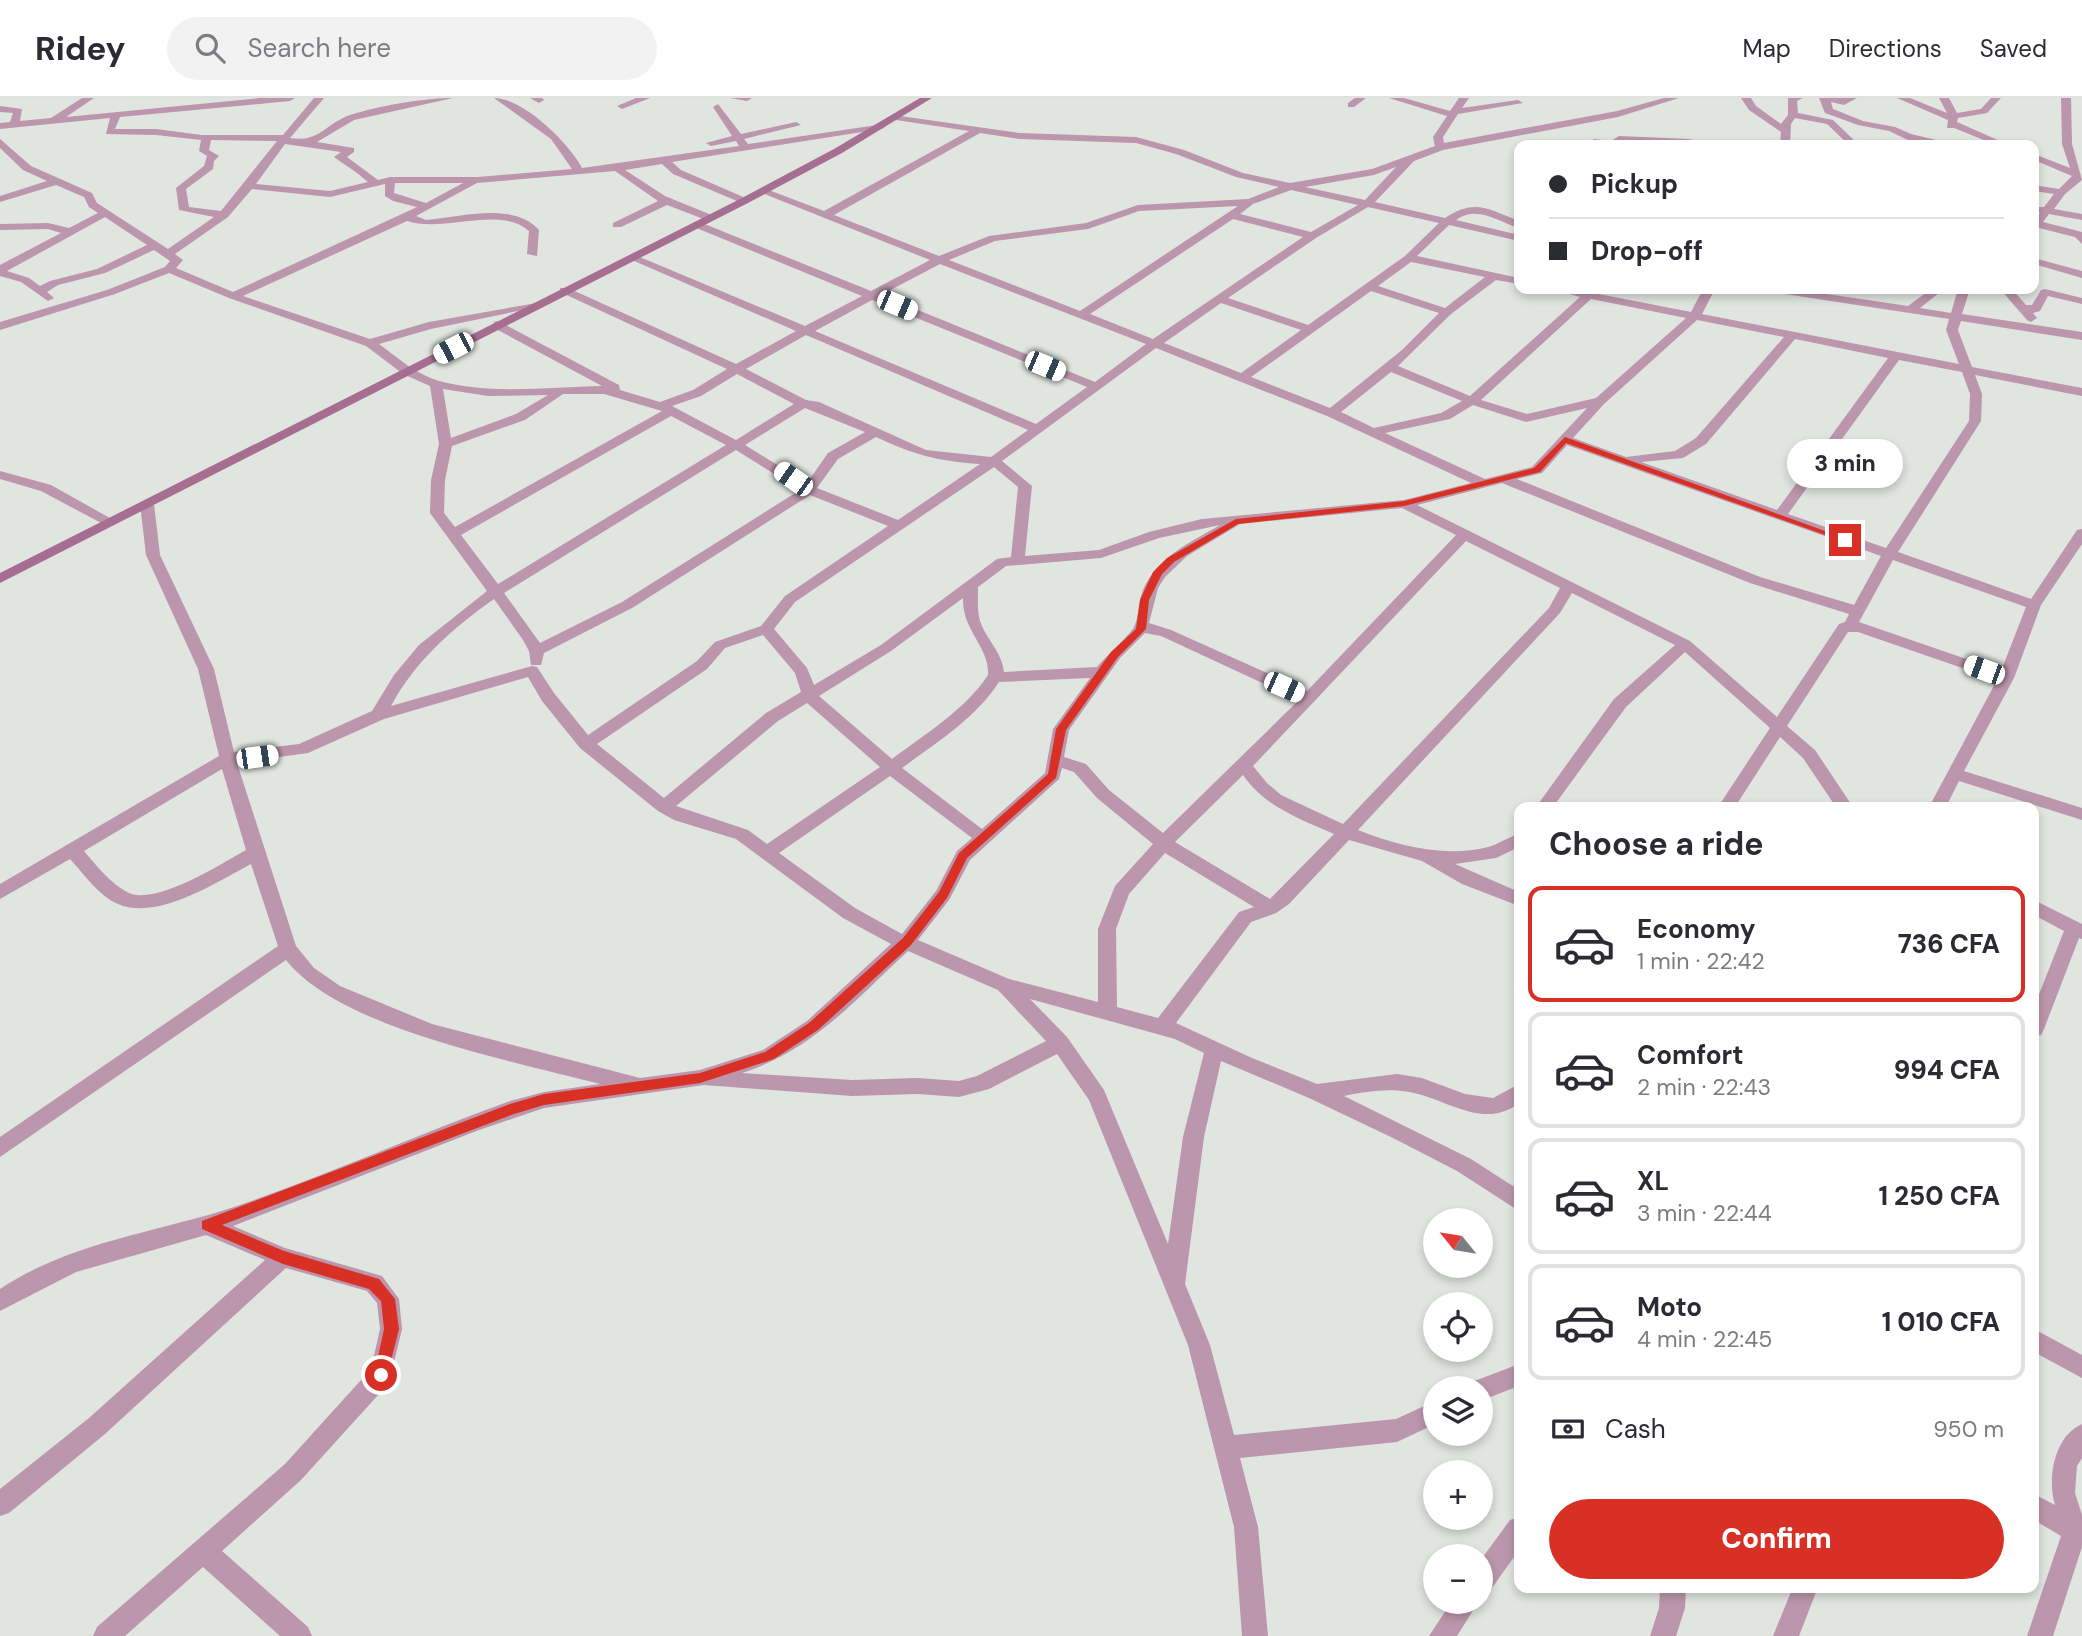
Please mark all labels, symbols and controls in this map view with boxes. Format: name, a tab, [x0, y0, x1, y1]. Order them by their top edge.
search box	[167, 17, 657, 80]
text: Ridey	[35, 27, 125, 70]
icon: search	[191, 29, 229, 67]
text: Search here	[247, 31, 391, 65]
text: Map	[1743, 33, 1791, 64]
text: Directions	[1829, 33, 1942, 64]
text: Saved	[1980, 33, 2047, 64]
text: Pickup	[1591, 167, 1678, 201]
text: Drop-off	[1591, 234, 1703, 268]
car	[874, 287, 921, 323]
car	[430, 329, 477, 367]
car	[1022, 348, 1069, 384]
callout: 3 min	[1787, 438, 1903, 488]
text: 3 min	[1814, 448, 1876, 478]
car	[770, 458, 817, 500]
route end	[1829, 524, 1861, 556]
car	[1961, 653, 2008, 687]
car	[1261, 669, 1308, 705]
car	[235, 744, 280, 770]
text: Choose a ride	[1549, 823, 1764, 865]
text: Economy	[1637, 912, 1755, 946]
icon: car	[1553, 913, 1616, 976]
text: 736 CFA	[1898, 927, 2000, 961]
text: 1 min · 22:42	[1637, 946, 1765, 976]
text: Comfort	[1637, 1038, 1743, 1072]
icon: car	[1553, 1039, 1616, 1102]
text: 994 CFA	[1894, 1053, 2000, 1087]
text: 2 min · 22:43	[1637, 1072, 1771, 1102]
text: XL	[1637, 1164, 1669, 1198]
icon: car	[1553, 1165, 1616, 1228]
text: 1 250 CFA	[1878, 1179, 2000, 1213]
text: 3 min · 22:44	[1637, 1198, 1772, 1228]
north arrow	[1423, 1208, 1493, 1278]
map controls	[1423, 1208, 1493, 1614]
text: Moto	[1637, 1290, 1702, 1324]
icon: car	[1553, 1291, 1616, 1354]
button: locate	[1423, 1292, 1493, 1362]
text: 1 010 CFA	[1882, 1305, 2000, 1339]
text: 4 min · 22:45	[1637, 1324, 1772, 1354]
route start	[365, 1359, 397, 1391]
button: layers	[1423, 1376, 1493, 1446]
icon: cash	[1549, 1410, 1587, 1448]
text: Cash	[1605, 1412, 1666, 1446]
text: 950 m	[1933, 1414, 2004, 1444]
button: +	[1423, 1460, 1493, 1530]
button: Confirm	[1549, 1499, 2004, 1579]
button: −	[1423, 1544, 1493, 1614]

